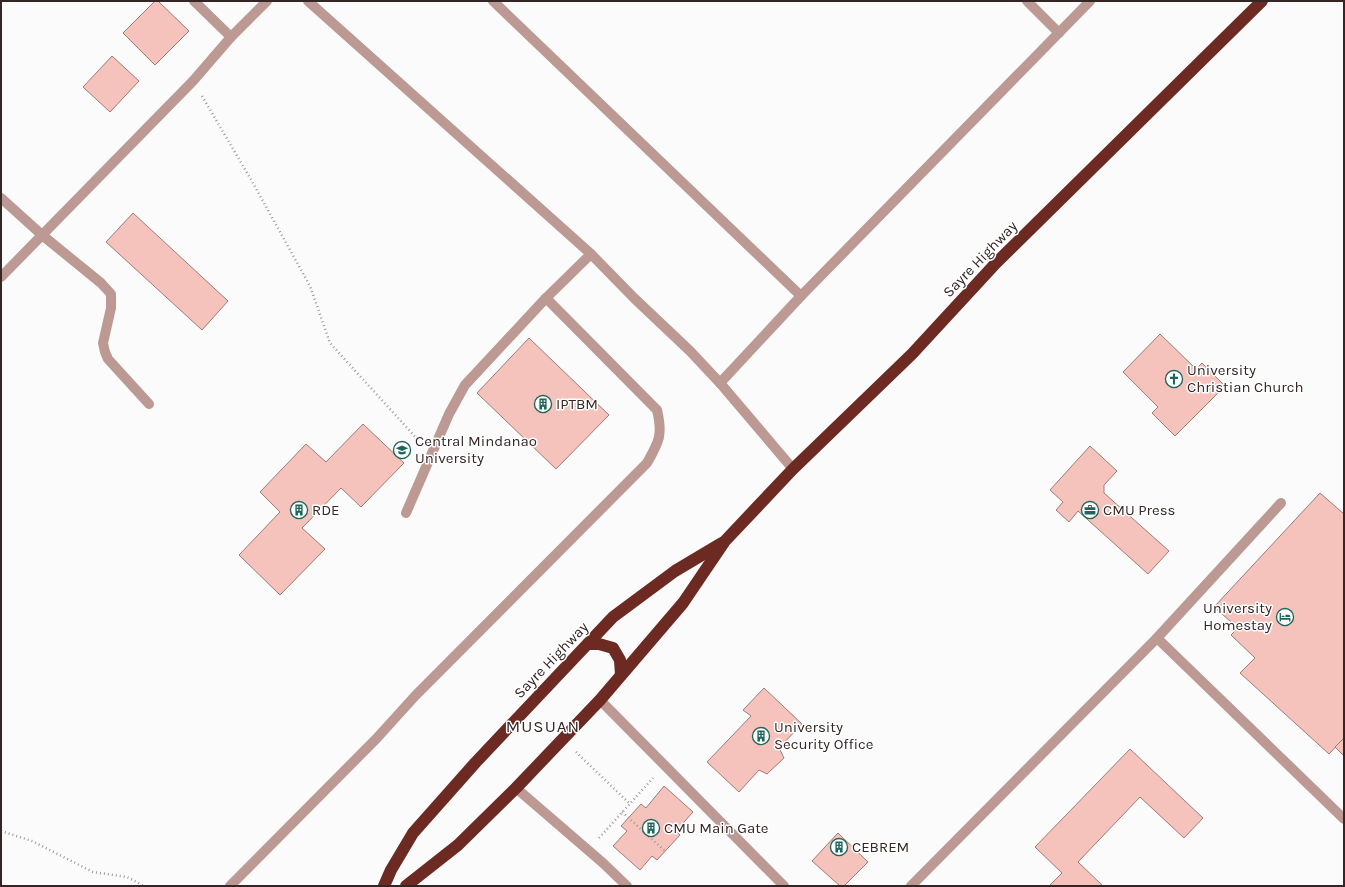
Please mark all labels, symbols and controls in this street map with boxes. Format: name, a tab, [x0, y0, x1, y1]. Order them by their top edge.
street label: Sayre Highway	[939, 217, 1021, 301]
place label: University Christian Church	[1187, 361, 1304, 396]
church icon: University Christian Church	[1164, 369, 1184, 389]
building icon: IPTBM	[533, 394, 553, 414]
place label: IPTBM	[556, 395, 598, 413]
place label: Central Mindanao University	[415, 432, 537, 467]
school or university icon: Central Mindanao University	[392, 440, 412, 460]
building icon: RDE	[289, 500, 309, 520]
office icon: CMU Press	[1080, 500, 1100, 520]
place label: RDE	[312, 501, 340, 519]
place label: CMU Press	[1103, 501, 1175, 519]
place label: University Homestay	[1203, 599, 1272, 634]
hotel icon: University Homestay	[1275, 607, 1295, 627]
street label: Sayre Highway	[510, 618, 592, 702]
district label: MUSUAN	[506, 716, 580, 736]
place label: University Security Office	[774, 718, 874, 753]
building icon: University Security Office	[751, 726, 771, 746]
building icon: CMU Main Gate	[641, 818, 661, 838]
place label: CMU Main Gate	[664, 819, 769, 837]
building icon: CEBREM	[829, 837, 849, 857]
place label: CEBREM	[852, 838, 909, 856]

